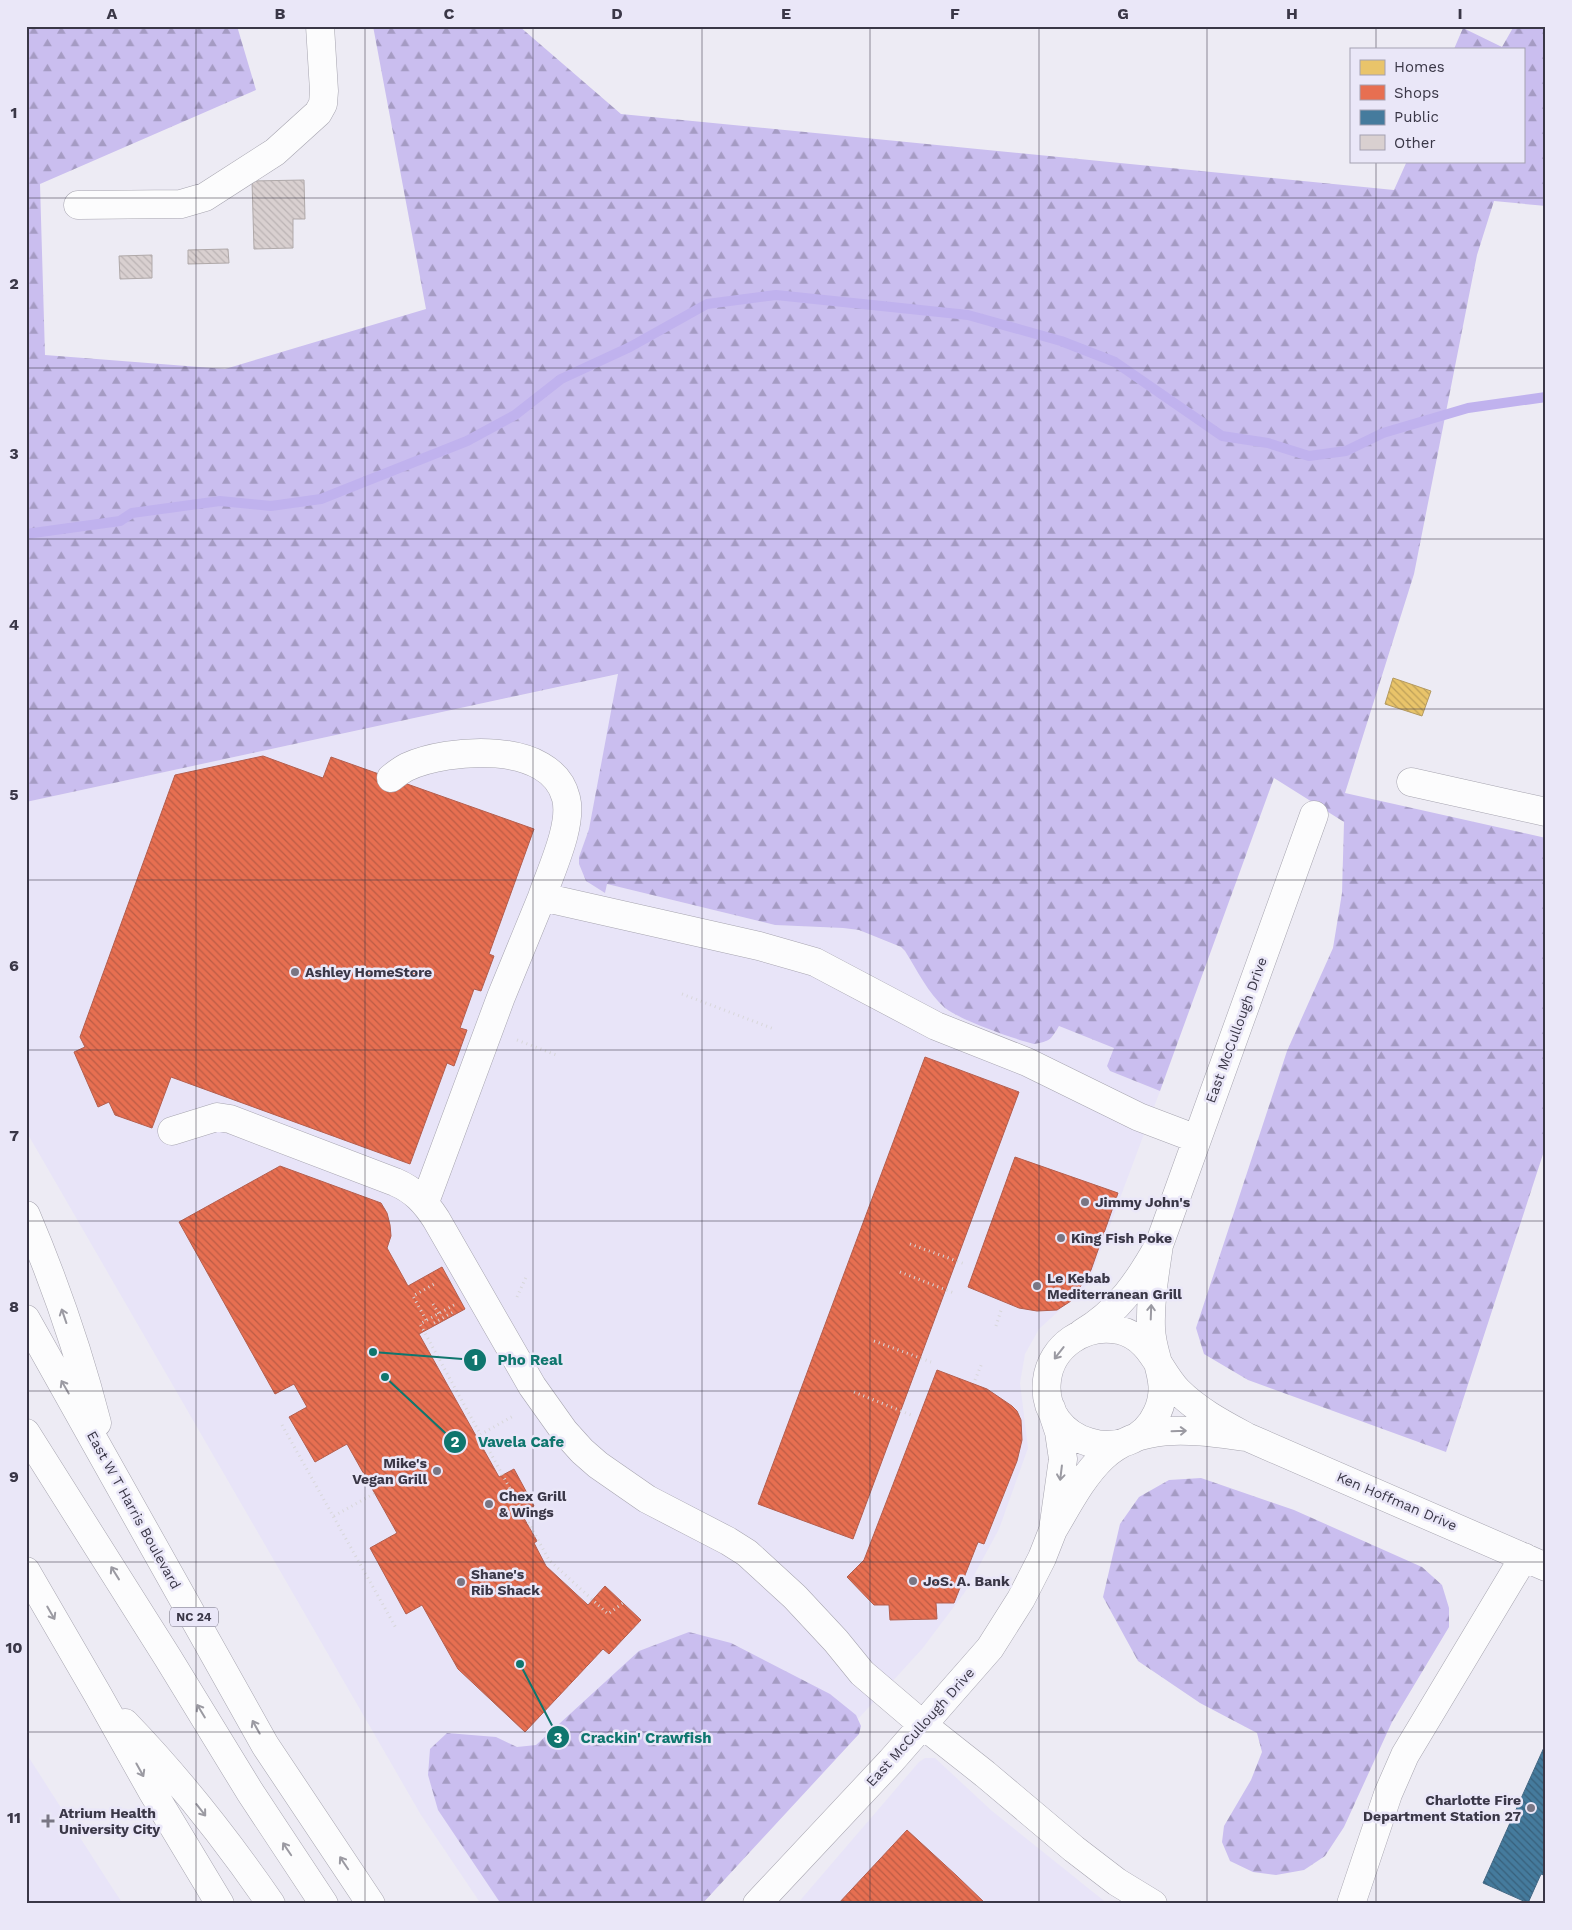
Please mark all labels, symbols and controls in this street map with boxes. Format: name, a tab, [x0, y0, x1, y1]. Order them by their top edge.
text: A	[107, 4, 118, 23]
text: B	[275, 4, 286, 23]
text: C	[444, 4, 455, 23]
text: D	[611, 4, 623, 23]
text: E	[781, 4, 791, 23]
text: F	[950, 4, 960, 23]
text: G	[1117, 4, 1129, 23]
text: H	[1286, 4, 1298, 23]
text: I	[1457, 4, 1463, 23]
legend	[1350, 48, 1524, 162]
text: Homes	[1394, 58, 1445, 76]
text: Shops	[1394, 84, 1439, 102]
text: 1	[11, 103, 17, 122]
text: Public	[1394, 108, 1439, 126]
text: Other	[1394, 134, 1436, 152]
text: 2	[9, 274, 19, 293]
text: 3	[9, 444, 19, 463]
text: 4	[9, 615, 19, 634]
text: 5	[9, 785, 19, 804]
street label: East McCullough Drive	[1202, 955, 1270, 1105]
text: 6	[9, 956, 19, 975]
place label: Ashley HomeStore	[305, 964, 432, 980]
marker: Ashley HomeStore	[289, 966, 301, 978]
text: 7	[9, 1126, 19, 1145]
place label: Jimmy John's	[1095, 1194, 1191, 1210]
marker: Jimmy John's	[1079, 1196, 1091, 1208]
place label: King Fish Poke	[1071, 1230, 1172, 1246]
marker: King Fish Poke	[1055, 1232, 1067, 1244]
place label: Le Kebab Mediterranean Grill	[1047, 1270, 1182, 1302]
marker: Le Kebab Mediterranean Grill	[1031, 1280, 1043, 1292]
text: 8	[9, 1297, 19, 1316]
one-way arrow	[1146, 1305, 1156, 1321]
one-way arrow	[59, 1309, 68, 1324]
callout: Pho Real	[463, 1345, 573, 1375]
one-way arrow	[1054, 1346, 1065, 1359]
text: 1	[472, 1351, 478, 1369]
text: Pho Real	[497, 1351, 563, 1369]
one-way arrow	[59, 1380, 69, 1395]
one-way arrow	[1170, 1426, 1187, 1436]
callout: Vavela Cafe	[443, 1427, 574, 1457]
street label: East W T Harris Boulevard	[84, 1428, 184, 1592]
text: 2	[451, 1433, 460, 1451]
text: Vavela Cafe	[478, 1433, 564, 1451]
place label: Mike's Vegan Grill	[352, 1455, 428, 1487]
marker: Mike's Vegan Grill	[431, 1465, 443, 1477]
one-way arrow	[1056, 1465, 1066, 1481]
text: 9	[9, 1467, 19, 1486]
street label: Ken Hoffman Drive	[1334, 1468, 1460, 1534]
place label: Chex Grill & Wings	[499, 1488, 567, 1520]
marker: Chex Grill & Wings	[483, 1498, 495, 1510]
place label: Shane's Rib Shack	[471, 1566, 540, 1598]
one-way arrow	[109, 1567, 119, 1581]
place label: JoS. A. Bank	[923, 1573, 1010, 1589]
marker: JoS. A. Bank	[907, 1575, 919, 1587]
marker: Shane's Rib Shack	[455, 1576, 467, 1588]
one-way arrow	[46, 1606, 56, 1620]
road number: NC 24	[170, 1608, 218, 1626]
text: 10	[5, 1638, 23, 1657]
street label: East McCullough Drive	[863, 1664, 977, 1790]
one-way arrow	[195, 1705, 205, 1719]
one-way arrow	[250, 1720, 260, 1735]
callout: Crackin' Crawfish	[546, 1722, 722, 1752]
text: 3	[554, 1729, 563, 1747]
text: Crackin' Crawfish	[581, 1729, 712, 1747]
one-way arrow	[135, 1762, 145, 1777]
place label: Charlotte Fire Department Station 27	[1363, 1792, 1521, 1824]
marker: Charlotte Fire Department Station 27	[1525, 1802, 1537, 1814]
one-way arrow	[195, 1803, 206, 1816]
place label: Atrium Health University City	[59, 1805, 160, 1837]
text: 11	[7, 1808, 21, 1827]
marker: Atrium Health University City	[41, 1814, 55, 1828]
one-way arrow	[282, 1842, 292, 1856]
one-way arrow	[339, 1856, 349, 1870]

